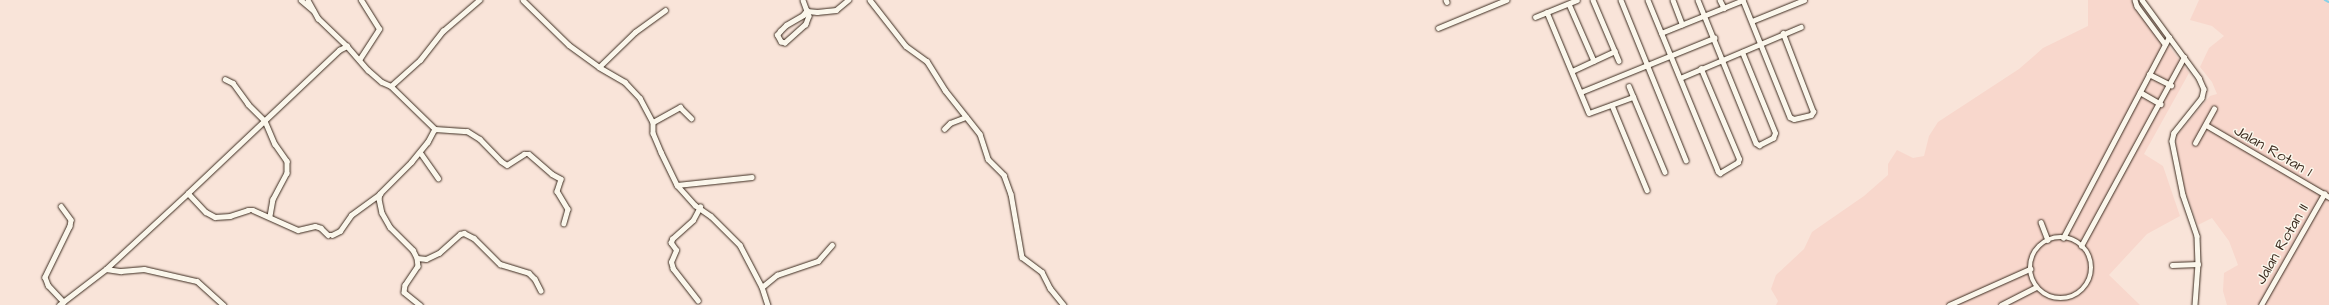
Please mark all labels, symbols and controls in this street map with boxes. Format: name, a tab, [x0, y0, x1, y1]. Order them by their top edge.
street label: Jalan Rotan 1	[2231, 121, 2315, 181]
street label: Jalan Rotan II	[2252, 201, 2312, 287]

